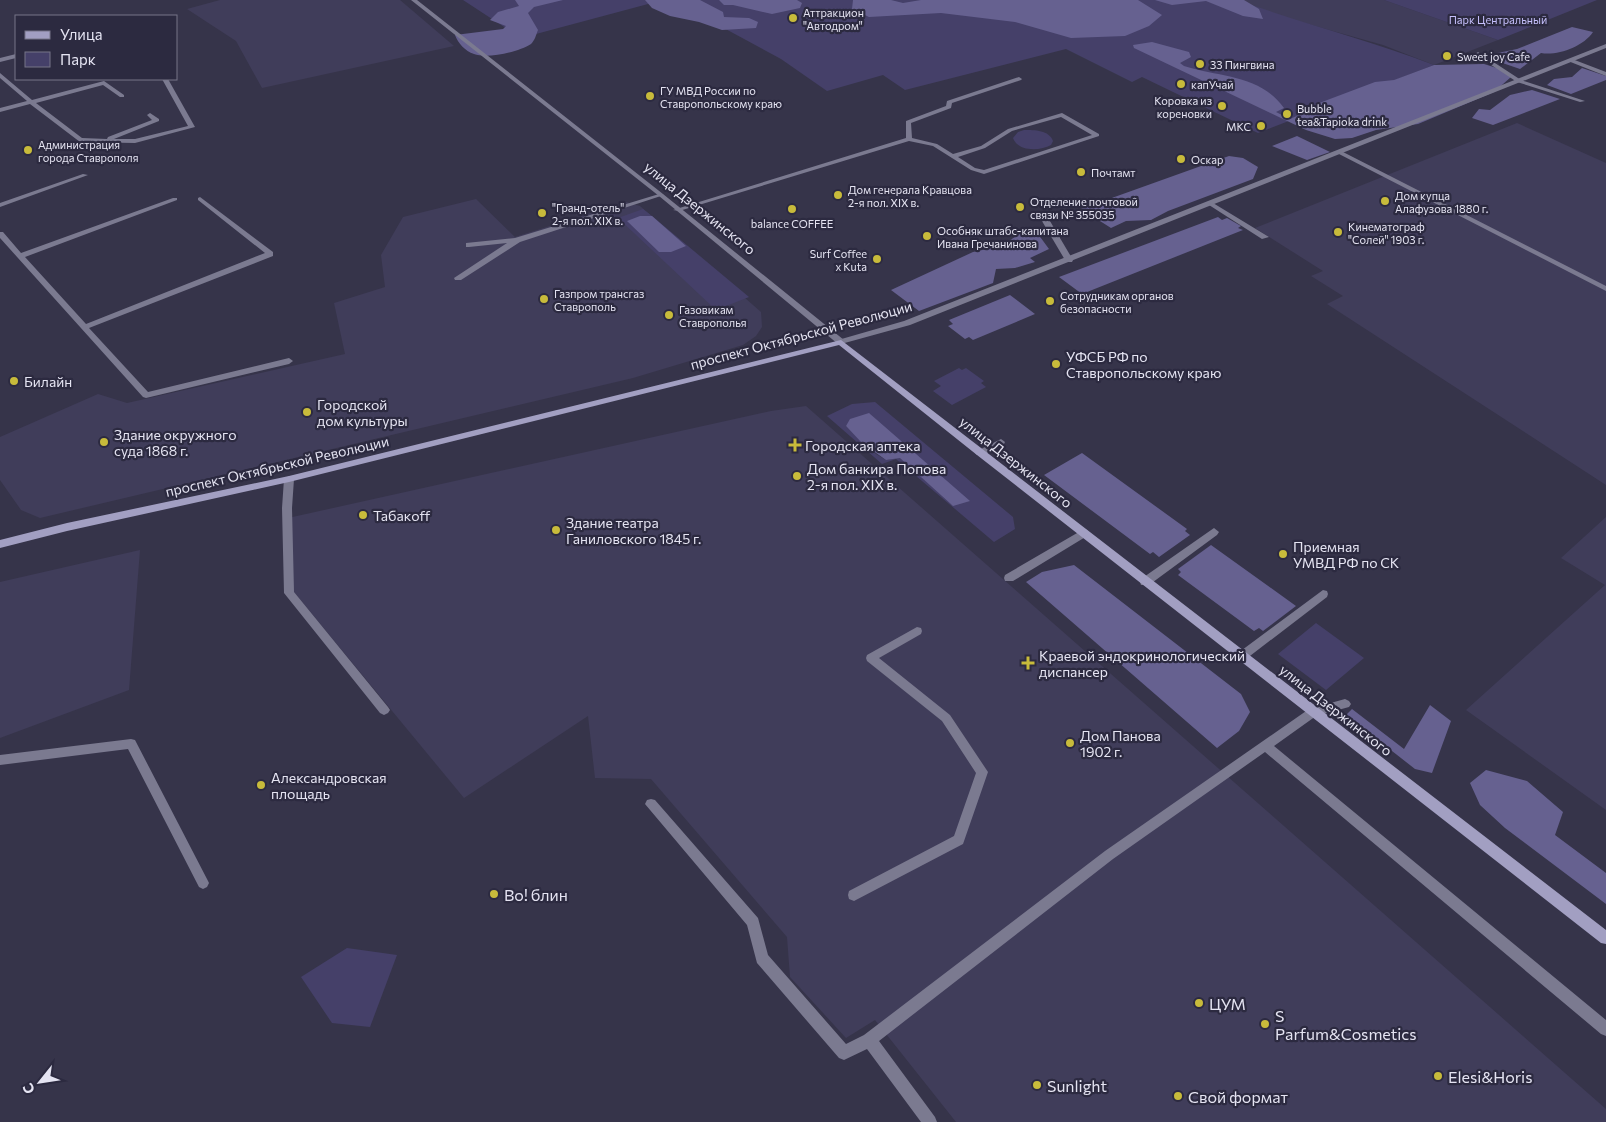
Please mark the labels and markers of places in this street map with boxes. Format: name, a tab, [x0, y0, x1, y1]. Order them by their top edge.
place label: Аттракцион "Автодром"	[803, 6, 864, 32]
marker: Аттракцион "Автодром"	[787, 12, 799, 24]
marker: Sweet joy Cafe	[1441, 50, 1453, 62]
place label: Sweet joy Cafe	[1457, 50, 1530, 63]
marker: 33 Пингвина	[1194, 58, 1206, 70]
place label: 33 Пингвина	[1210, 58, 1274, 71]
marker: капУчай	[1175, 78, 1187, 90]
place label: капУчай	[1191, 78, 1233, 91]
place label: ГУ МВД России по Ставропольскому краю	[660, 84, 782, 110]
marker: ГУ МВД России по Ставропольскому краю	[644, 90, 656, 102]
place label: Коровка из кореновки	[1154, 94, 1212, 120]
marker: Коровка из кореновки	[1216, 100, 1228, 112]
place label: Bubble tea&Tapioka drink	[1297, 102, 1387, 128]
marker: Bubble tea&Tapioka drink	[1281, 108, 1293, 120]
place label: МКС	[1226, 120, 1251, 133]
marker: МКС	[1255, 120, 1267, 132]
place label: Администрация города Ставрополя	[38, 138, 138, 164]
marker: Администрация города Ставрополя	[22, 144, 34, 156]
marker: Оскар	[1175, 153, 1187, 165]
place label: Оскар	[1191, 153, 1223, 166]
marker: Почтамт	[1075, 166, 1087, 178]
place label: Почтамт	[1091, 166, 1135, 179]
place label: Дом генерала Кравцова 2-я пол. XIX в.	[848, 183, 972, 209]
marker: Дом генерала Кравцова 2-я пол. XIX в.	[832, 189, 844, 201]
place label: Дом купца Алафузова 1880 г.	[1395, 189, 1489, 215]
place label: Отделение почтовой связи № 355035	[1030, 195, 1138, 221]
marker: Дом купца Алафузова 1880 г.	[1379, 195, 1391, 207]
place label: "Гранд-отель" 2-я пол. XIX в.	[552, 201, 624, 227]
marker: Отделение почтовой связи № 355035	[1014, 201, 1026, 213]
marker: balance COFFEE	[786, 203, 798, 215]
marker: "Гранд-отель" 2-я пол. XIX в.	[536, 207, 548, 219]
place label: balance COFFEE	[751, 217, 833, 230]
place label: Кинематограф "Солей" 1903 г.	[1348, 220, 1425, 246]
place label: Особняк штабс-капитана Ивана Гречанинова	[937, 224, 1069, 250]
marker: Кинематограф "Солей" 1903 г.	[1332, 226, 1344, 238]
marker: Особняк штабс-капитана Ивана Гречанинова	[921, 230, 933, 242]
place label: Surf Coffee x Kuta	[810, 247, 867, 273]
marker: Surf Coffee x Kuta	[871, 253, 883, 265]
place label: Газпром трансгаз Ставрополь	[554, 287, 644, 313]
place label: Сотрудникам органов безопасности	[1060, 289, 1174, 315]
marker: Газпром трансгаз Ставрополь	[538, 293, 550, 305]
marker: Сотрудникам органов безопасности	[1044, 295, 1056, 307]
place label: Газовикам Ставрополья	[679, 303, 747, 329]
marker: Газовикам Ставрополья	[663, 309, 675, 321]
place label: УФСБ РФ по Ставропольскому краю	[1066, 348, 1221, 381]
marker: УФСБ РФ по Ставропольскому краю	[1050, 358, 1062, 370]
place label: Билайн	[24, 373, 72, 390]
marker: Билайн	[8, 375, 20, 387]
place label: Городской дом культуры	[317, 396, 408, 429]
marker: Городской дом культуры	[301, 406, 313, 418]
place label: Здание окружного суда 1868 г.	[114, 426, 237, 459]
marker: Здание окружного суда 1868 г.	[98, 436, 110, 448]
place label: Городская аптека	[805, 437, 920, 454]
marker: Городская аптека	[789, 439, 801, 451]
place label: Дом банкира Попова 2-я пол. XIX в.	[807, 460, 946, 493]
marker: Дом банкира Попова 2-я пол. XIX в.	[791, 470, 803, 482]
place label: Табакoff	[373, 507, 431, 524]
marker: Табакoff	[357, 509, 369, 521]
place label: Здание театра Ганиловского 1845 г.	[566, 514, 701, 547]
marker: Здание театра Ганиловского 1845 г.	[550, 524, 562, 536]
place label: Приемная УМВД РФ по СК	[1293, 538, 1399, 571]
marker: Приемная УМВД РФ по СК	[1277, 548, 1289, 560]
place label: Краевой эндокринологический диспансер	[1039, 647, 1245, 680]
marker: Краевой эндокринологический диспансер	[1021, 656, 1035, 670]
place label: Дом Панова 1902 г.	[1080, 727, 1161, 760]
marker: Дом Панова 1902 г.	[1064, 737, 1076, 749]
place label: Александровская площадь	[271, 769, 387, 802]
marker: Александровская площадь	[255, 779, 267, 791]
place label: Во! блин	[504, 885, 568, 904]
marker: Во! блин	[488, 888, 500, 900]
place label: ЦУМ	[1209, 994, 1246, 1013]
marker: ЦУМ	[1193, 997, 1205, 1009]
place label: S Parfum&Cosmetics	[1275, 1006, 1417, 1043]
marker: S Parfum&Cosmetics	[1259, 1018, 1271, 1030]
place label: Elesi&Horis	[1448, 1067, 1532, 1086]
marker: Elesi&Horis	[1432, 1070, 1444, 1082]
place label: Sunlight	[1047, 1076, 1108, 1095]
marker: Sunlight	[1031, 1079, 1043, 1091]
place label: Свой формат	[1188, 1087, 1288, 1106]
marker: Свой формат	[1172, 1090, 1184, 1102]

